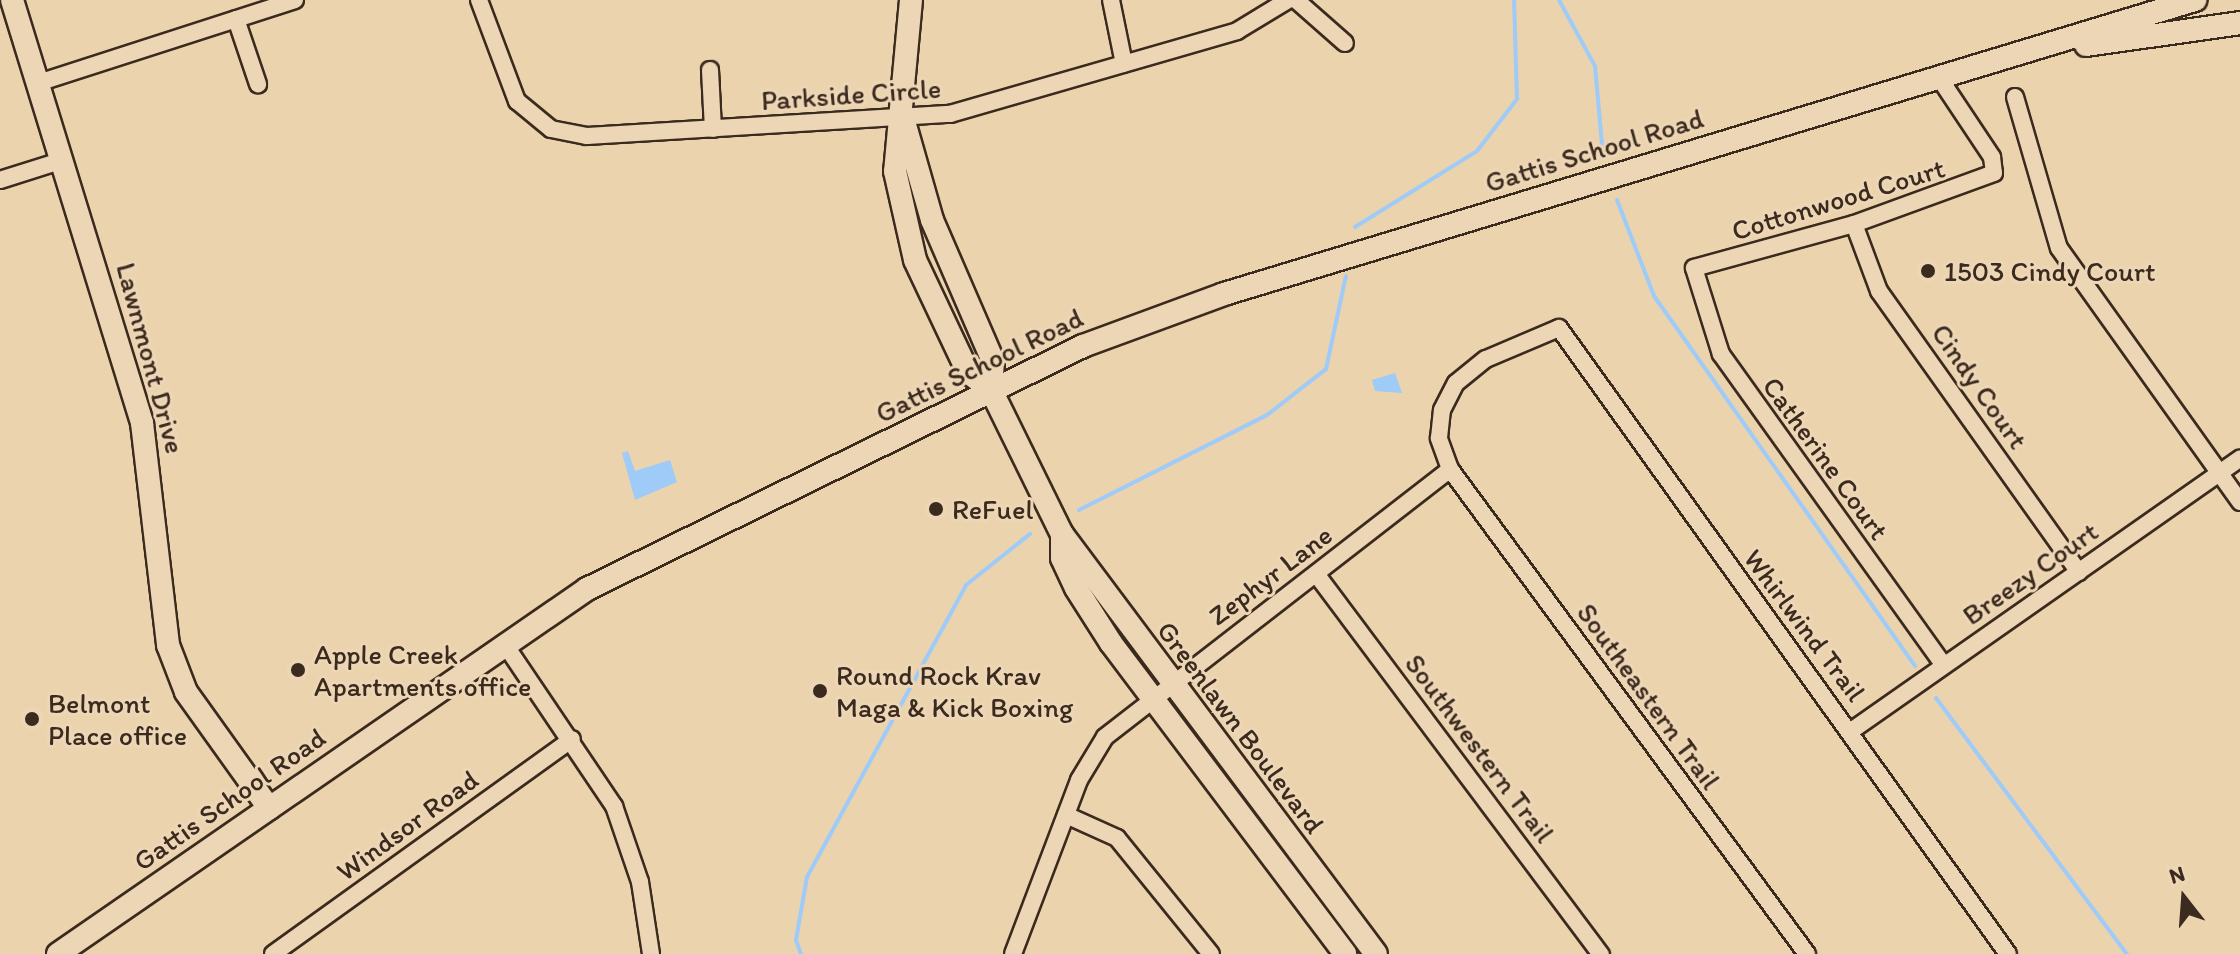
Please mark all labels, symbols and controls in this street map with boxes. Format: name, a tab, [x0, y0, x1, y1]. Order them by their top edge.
street label: Parkside Circle	[760, 71, 942, 117]
street label: Gattis School Road	[1481, 101, 1707, 199]
street label: Cottonwood Court	[1728, 151, 1948, 247]
place label: 1503 Cindy Court	[1944, 254, 2155, 288]
street label: Lawnmont Drive	[109, 259, 193, 457]
marker: 1503 Cindy Court	[1919, 262, 1937, 280]
street label: Gattis School Road	[870, 300, 1088, 430]
street label: Cindy Court	[1925, 317, 2035, 455]
street label: Catherine Court	[1756, 370, 1896, 546]
place label: ReFuel	[952, 492, 1033, 526]
marker: ReFuel	[927, 500, 945, 518]
street label: Breezy Court	[1956, 514, 2104, 632]
street label: Zephyr Lane	[1201, 517, 1339, 633]
street label: Whirlwind Trail	[1737, 542, 1873, 708]
street label: Southeastern Trail	[1570, 596, 1728, 796]
street label: Greenlawn Boulevard	[1150, 614, 1332, 840]
place label: Apple Creek Apartments office	[314, 637, 532, 703]
street label: Southwestern Trail	[1398, 647, 1562, 849]
place label: Round Rock Krav Maga & Kick Boxing	[836, 658, 1073, 724]
marker: Apple Creek Apartments office	[289, 661, 307, 679]
marker: Round Rock Krav Maga & Kick Boxing	[811, 682, 829, 700]
place label: Belmont Place office	[48, 686, 187, 752]
marker: Belmont Place office	[23, 710, 41, 728]
street label: Gattis School Road	[127, 720, 331, 878]
street label: Windsor Road	[330, 762, 484, 888]
north arrow	[2144, 858, 2224, 938]
text: N	[2166, 859, 2188, 890]

